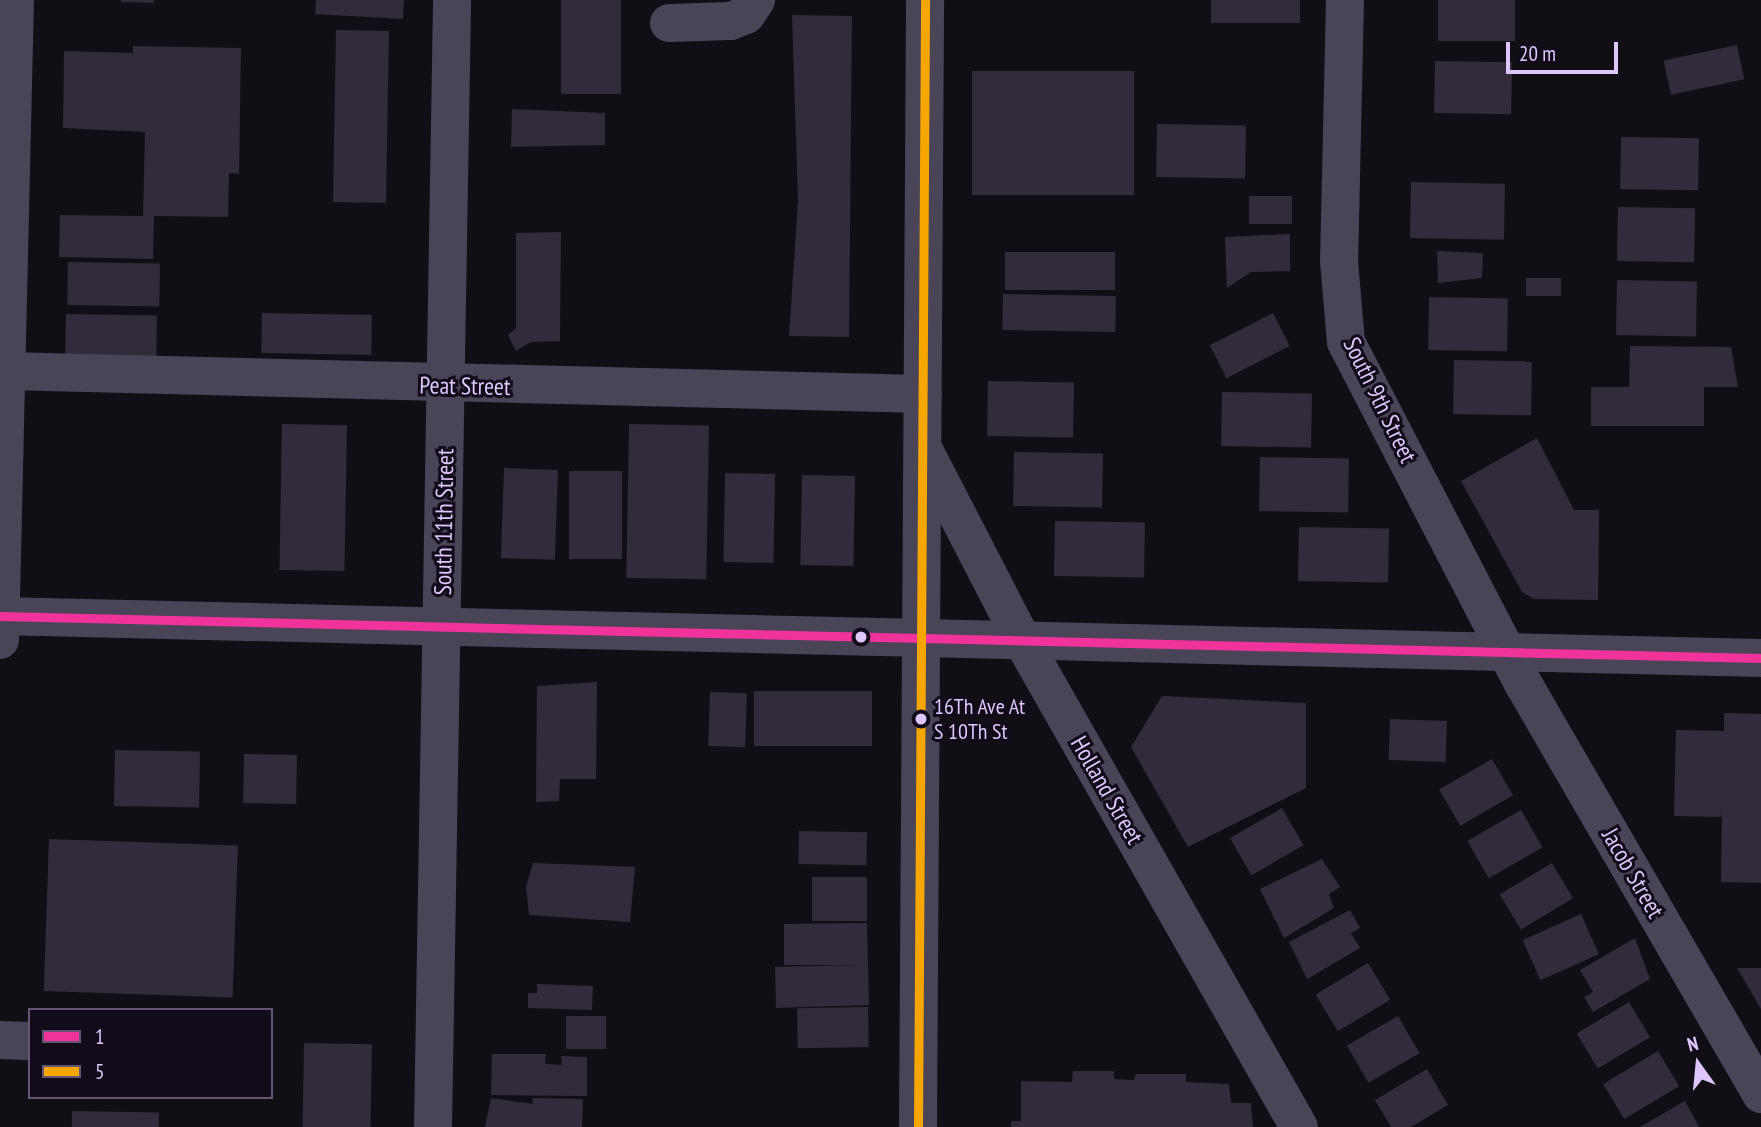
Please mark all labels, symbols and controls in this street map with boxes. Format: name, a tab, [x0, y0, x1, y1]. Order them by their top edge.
scale bar	[1509, 28, 1621, 72]
text: 20 m	[1519, 40, 1556, 67]
street label: South 9th Street	[1337, 333, 1423, 467]
street label: Peat Street	[419, 371, 511, 401]
street label: South 11th Street	[428, 448, 460, 596]
unlabelled marker	[854, 630, 868, 644]
place label: 16Th Ave At S 10Th St	[934, 693, 1026, 744]
marker: 16Th Ave At S 10Th St	[914, 712, 928, 726]
street label: Holland Street	[1065, 731, 1149, 849]
street label: Jacob Street	[1596, 823, 1670, 923]
legend	[28, 1008, 273, 1099]
text: 1	[95, 1023, 104, 1050]
north arrow	[1663, 1029, 1733, 1099]
text: N	[1684, 1031, 1701, 1057]
text: 5	[95, 1058, 104, 1085]

